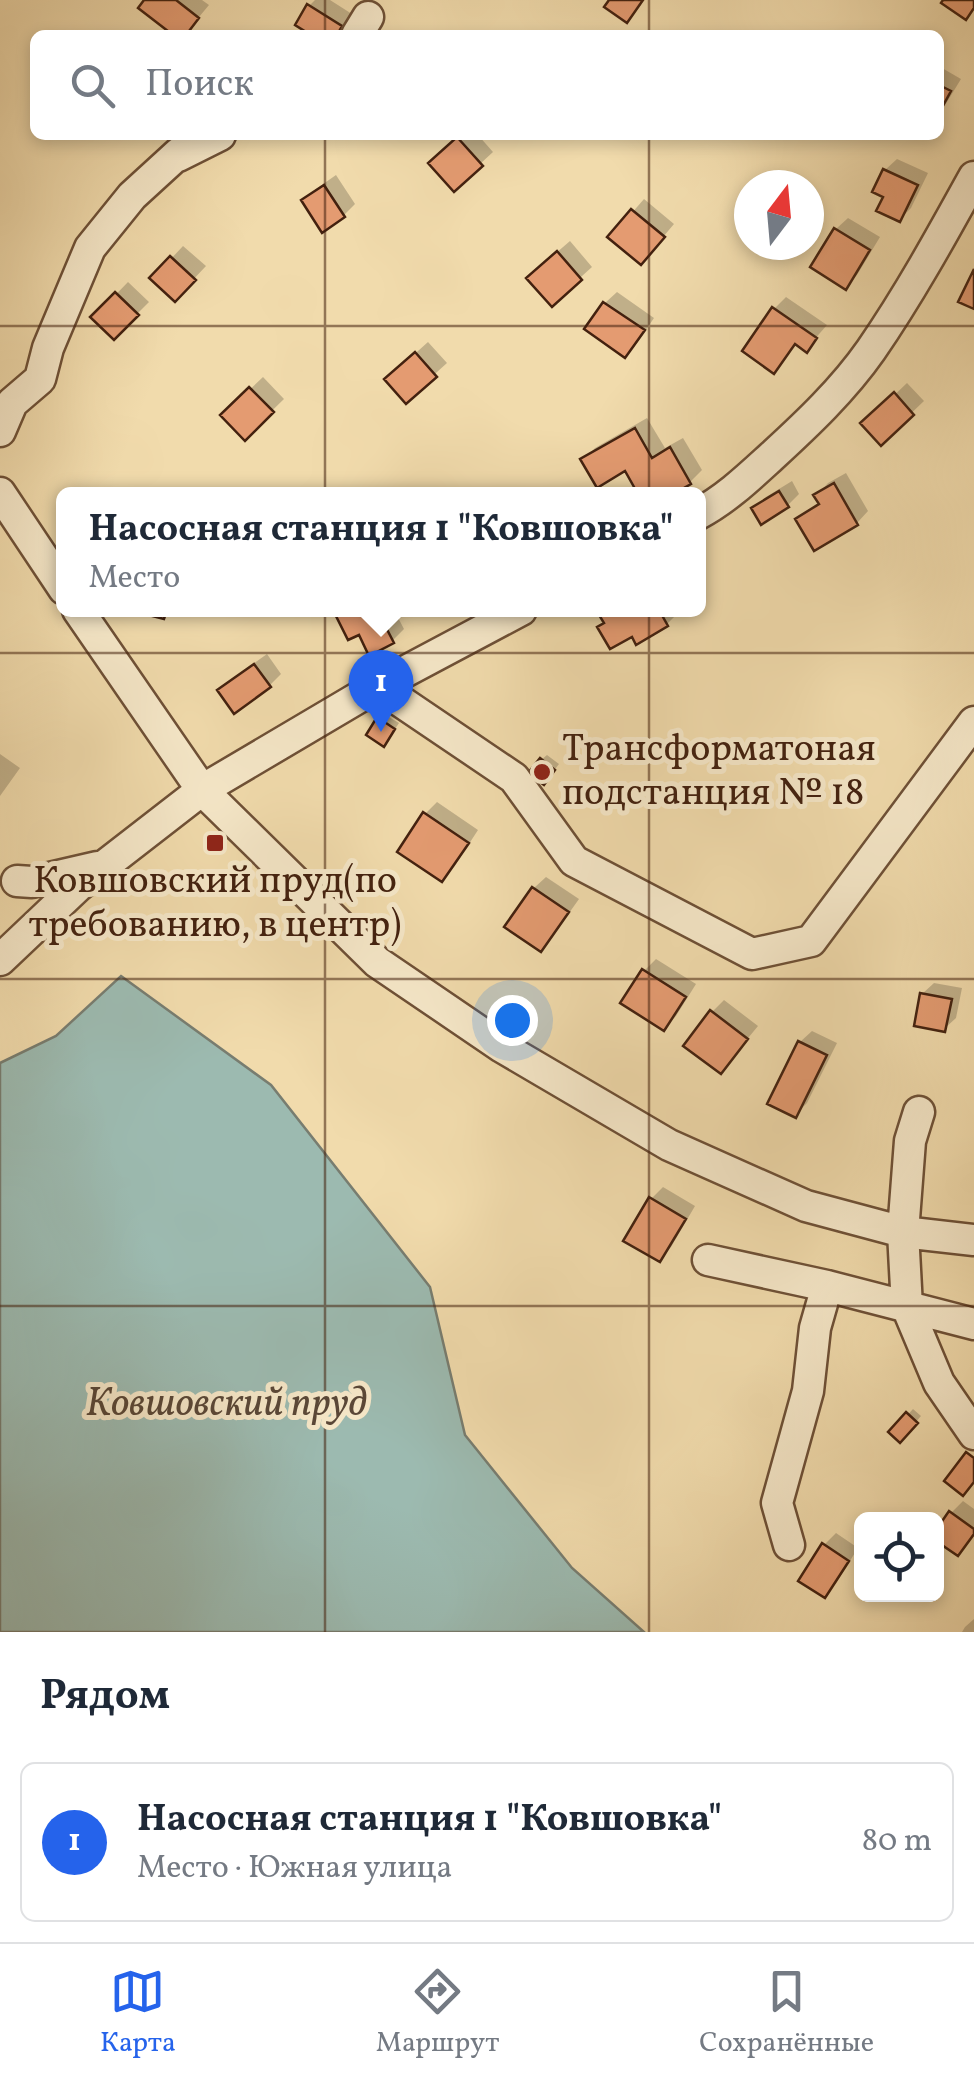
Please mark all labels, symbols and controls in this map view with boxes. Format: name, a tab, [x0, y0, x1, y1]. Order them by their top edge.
search box	[30, 30, 944, 140]
icon: search	[65, 58, 120, 113]
text: Поиск	[145, 59, 254, 112]
north arrow	[734, 170, 824, 260]
popup	[56, 487, 706, 617]
text: Насосная станция 1 "Ковшовка"	[88, 504, 674, 557]
text: Место	[88, 557, 180, 601]
pin: 1	[348, 650, 414, 732]
place label: Трансформатоная подстанция № 18	[562, 724, 876, 821]
marker: Трансформатоная подстанция № 18	[531, 761, 553, 783]
marker: Ковшовский пруд(по требованию, в центр)	[204, 832, 226, 854]
place label: Ковшовский пруд(по требованию, в центр)	[29, 856, 401, 953]
your location	[487, 995, 538, 1046]
water label: Ковшовский пруд	[85, 1377, 367, 1433]
map controls	[854, 1512, 944, 1602]
button: locate	[854, 1512, 944, 1602]
text: Рядом	[40, 1668, 170, 1727]
text: Насосная станция 1 "Ковшовка"	[137, 1794, 722, 1847]
text: 1	[68, 1820, 81, 1864]
text: 80 m	[862, 1820, 932, 1864]
text: Место · Южная улица	[137, 1847, 452, 1891]
tab: Карта	[100, 1964, 176, 2063]
tab: Маршрут	[376, 1964, 499, 2063]
tab: Сохранённые	[699, 1964, 874, 2063]

